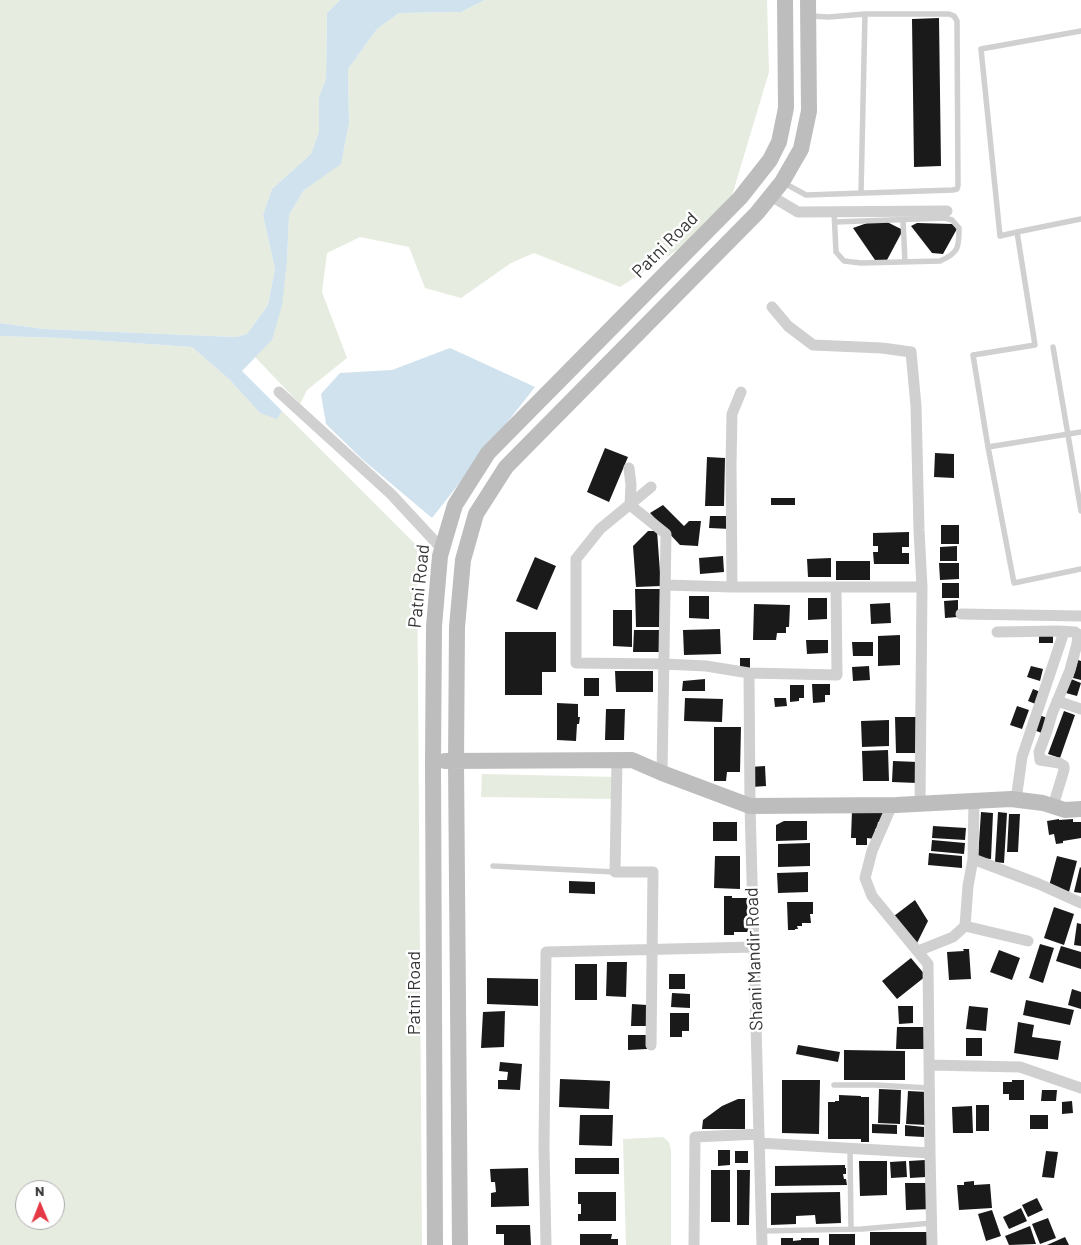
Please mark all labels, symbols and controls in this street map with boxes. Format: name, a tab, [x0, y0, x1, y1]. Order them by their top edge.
street label: Patni Road	[628, 208, 702, 282]
street label: Patni Road	[404, 543, 434, 629]
street label: Shani Mandir Road	[741, 887, 767, 1031]
street label: Patni Road	[403, 951, 425, 1035]
north arrow	[15, 1180, 65, 1230]
text: N	[35, 1182, 45, 1199]

